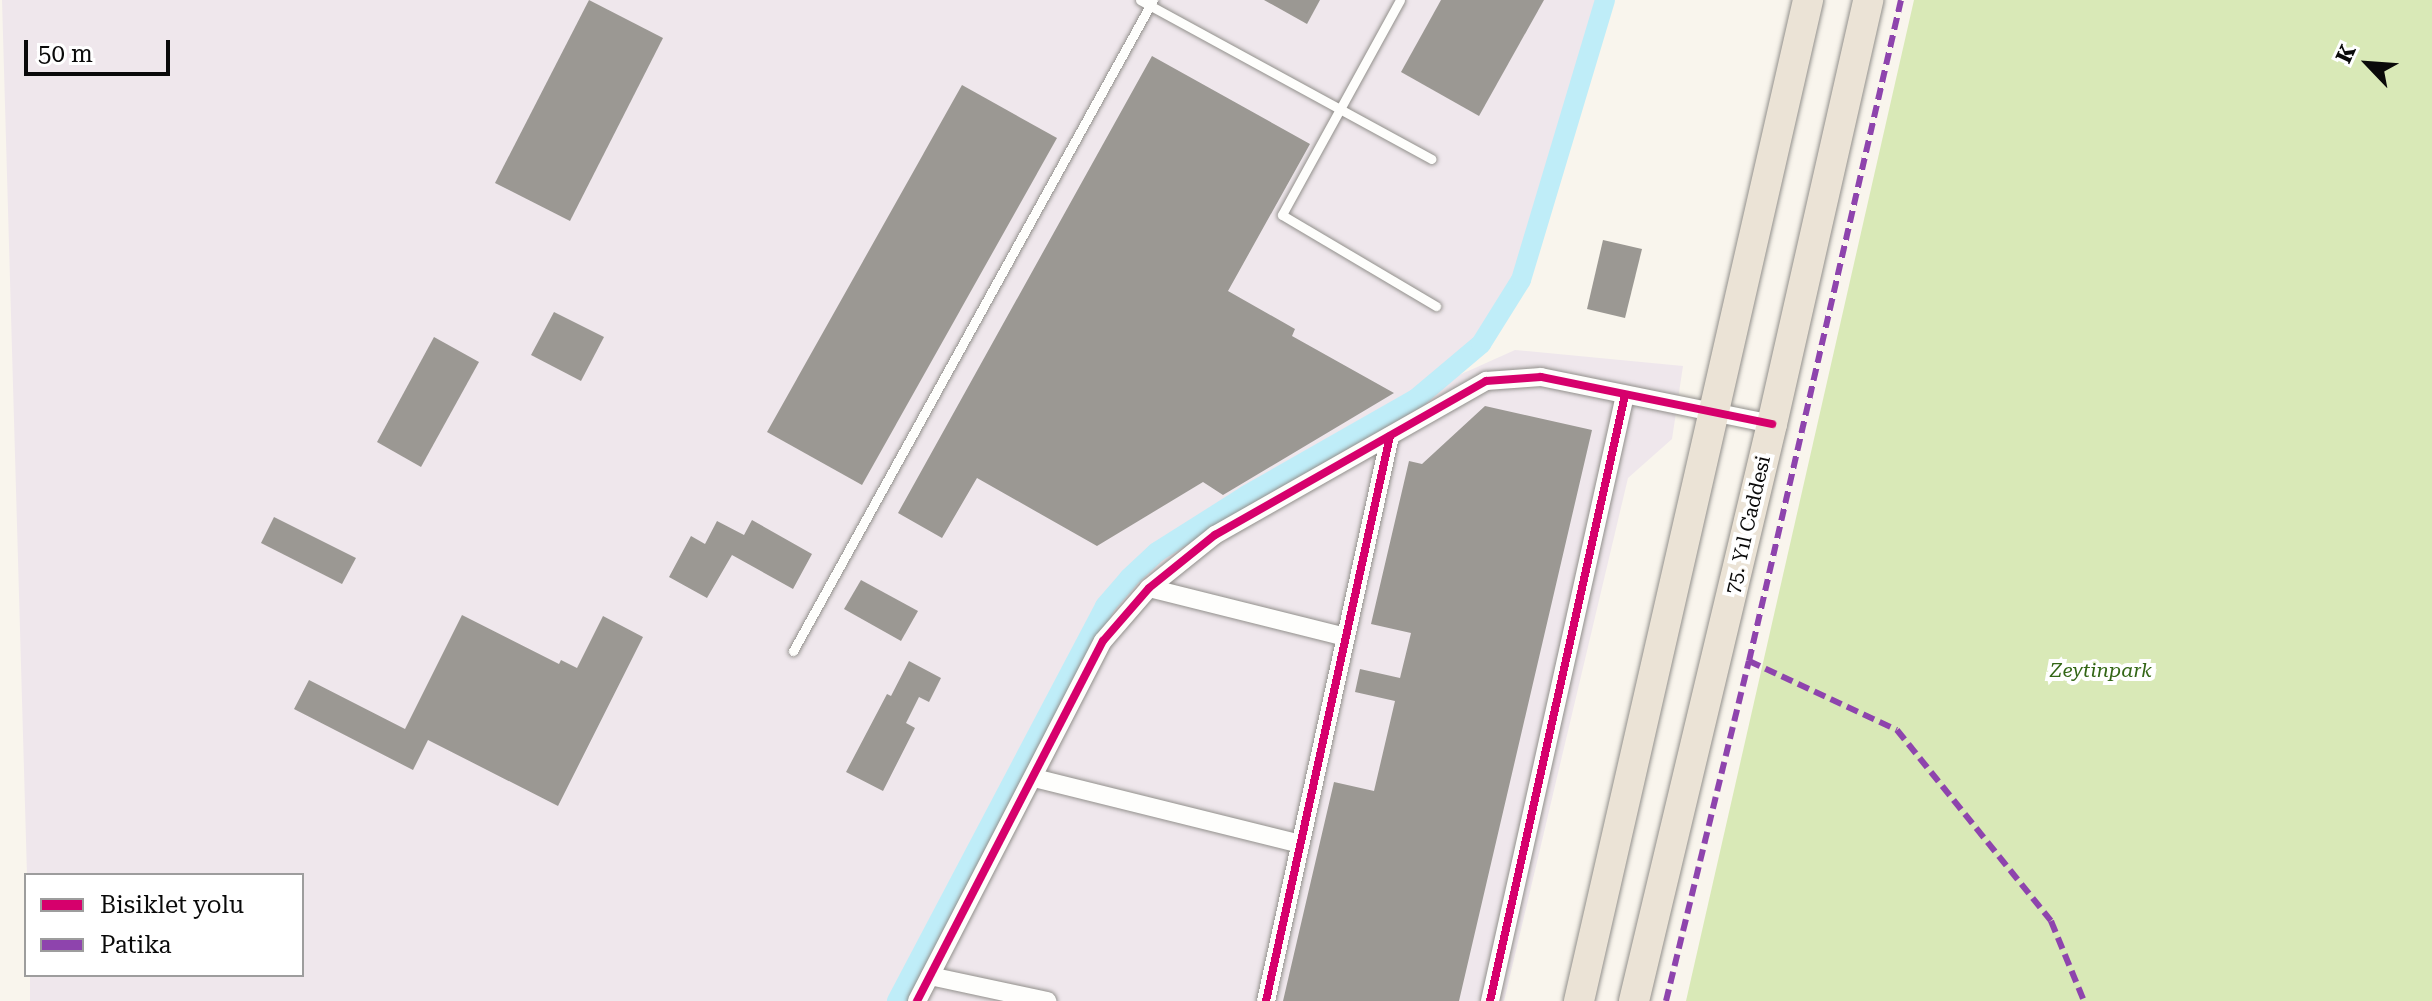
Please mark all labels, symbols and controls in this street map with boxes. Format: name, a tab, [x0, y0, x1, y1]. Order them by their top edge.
scale bar	[28, 24, 174, 74]
north arrow	[2328, 24, 2408, 104]
text: 50 m	[38, 40, 93, 68]
text: K	[2331, 41, 2361, 67]
street label: 75. Yıl Caddesi	[1720, 453, 1776, 597]
park label: Zeytinpark	[2050, 658, 2152, 682]
legend	[24, 873, 304, 977]
text: Bisiklet yolu	[100, 891, 244, 919]
text: Patika	[100, 931, 172, 959]

